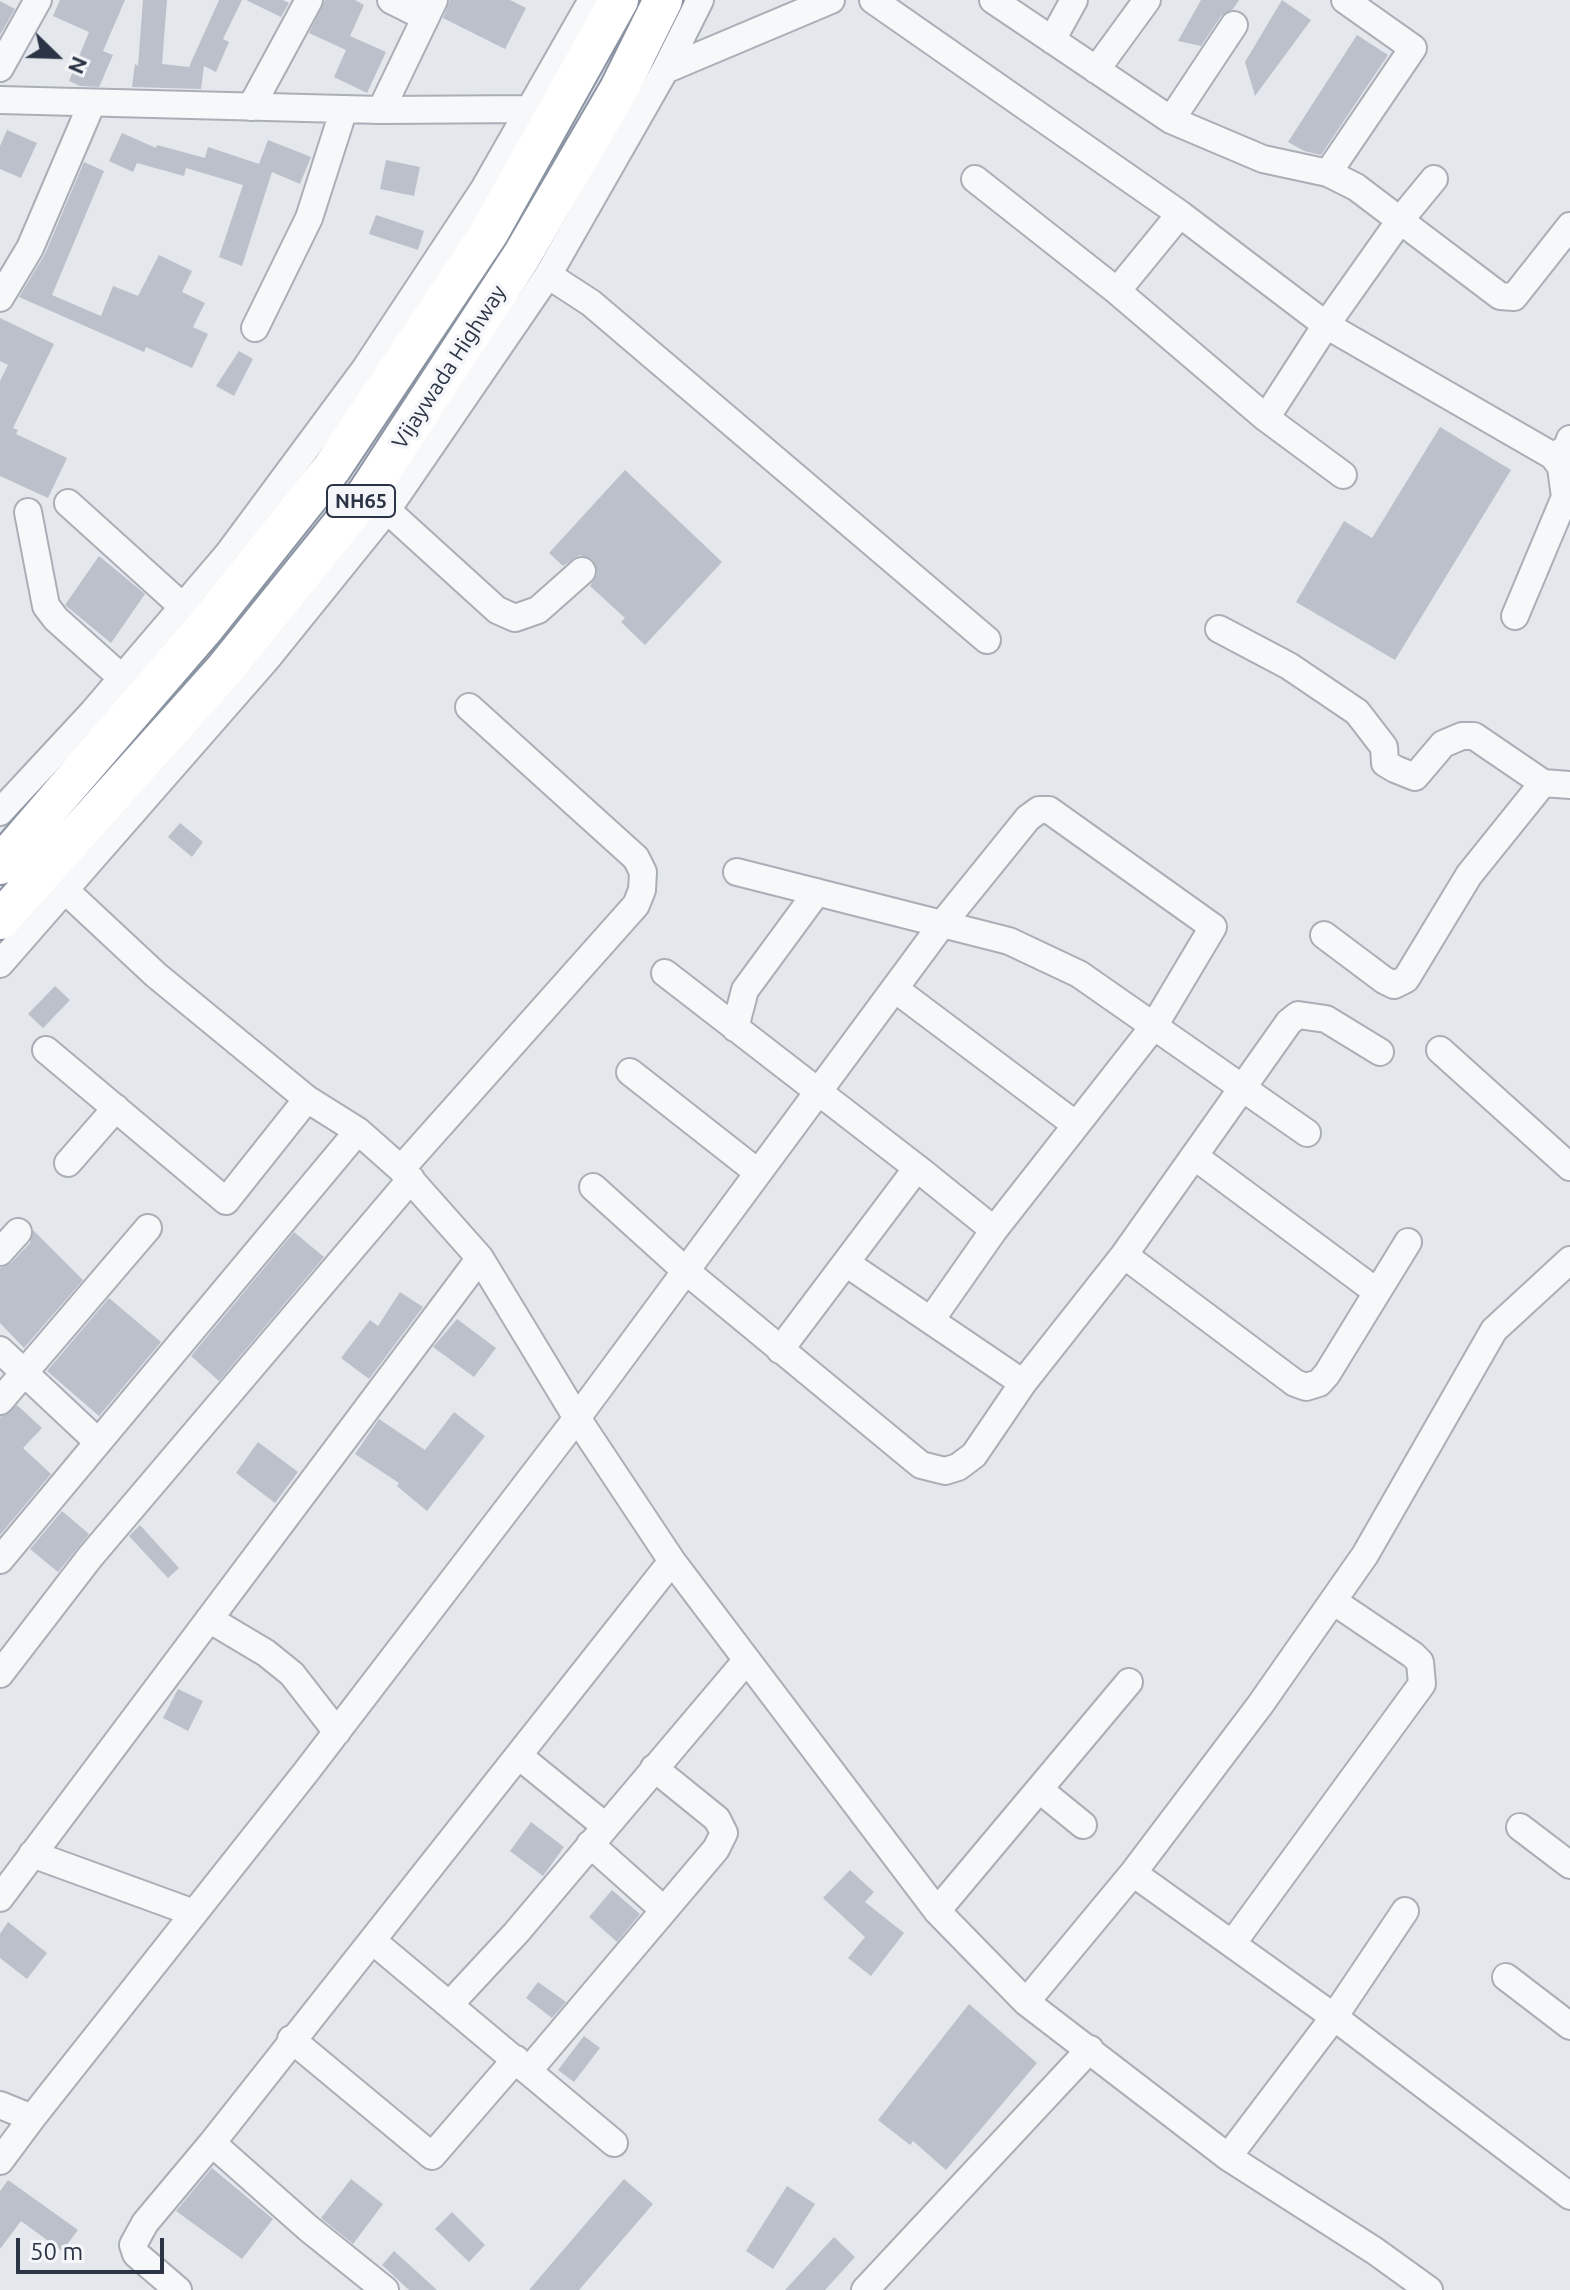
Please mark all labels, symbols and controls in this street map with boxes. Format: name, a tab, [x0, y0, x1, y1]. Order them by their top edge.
north arrow	[16, 16, 96, 96]
text: N	[64, 53, 93, 78]
street label: Vijaywada Highway	[386, 280, 512, 454]
road number: NH65	[327, 485, 395, 517]
scale bar	[20, 2222, 168, 2272]
text: 50 m	[30, 2238, 83, 2265]

